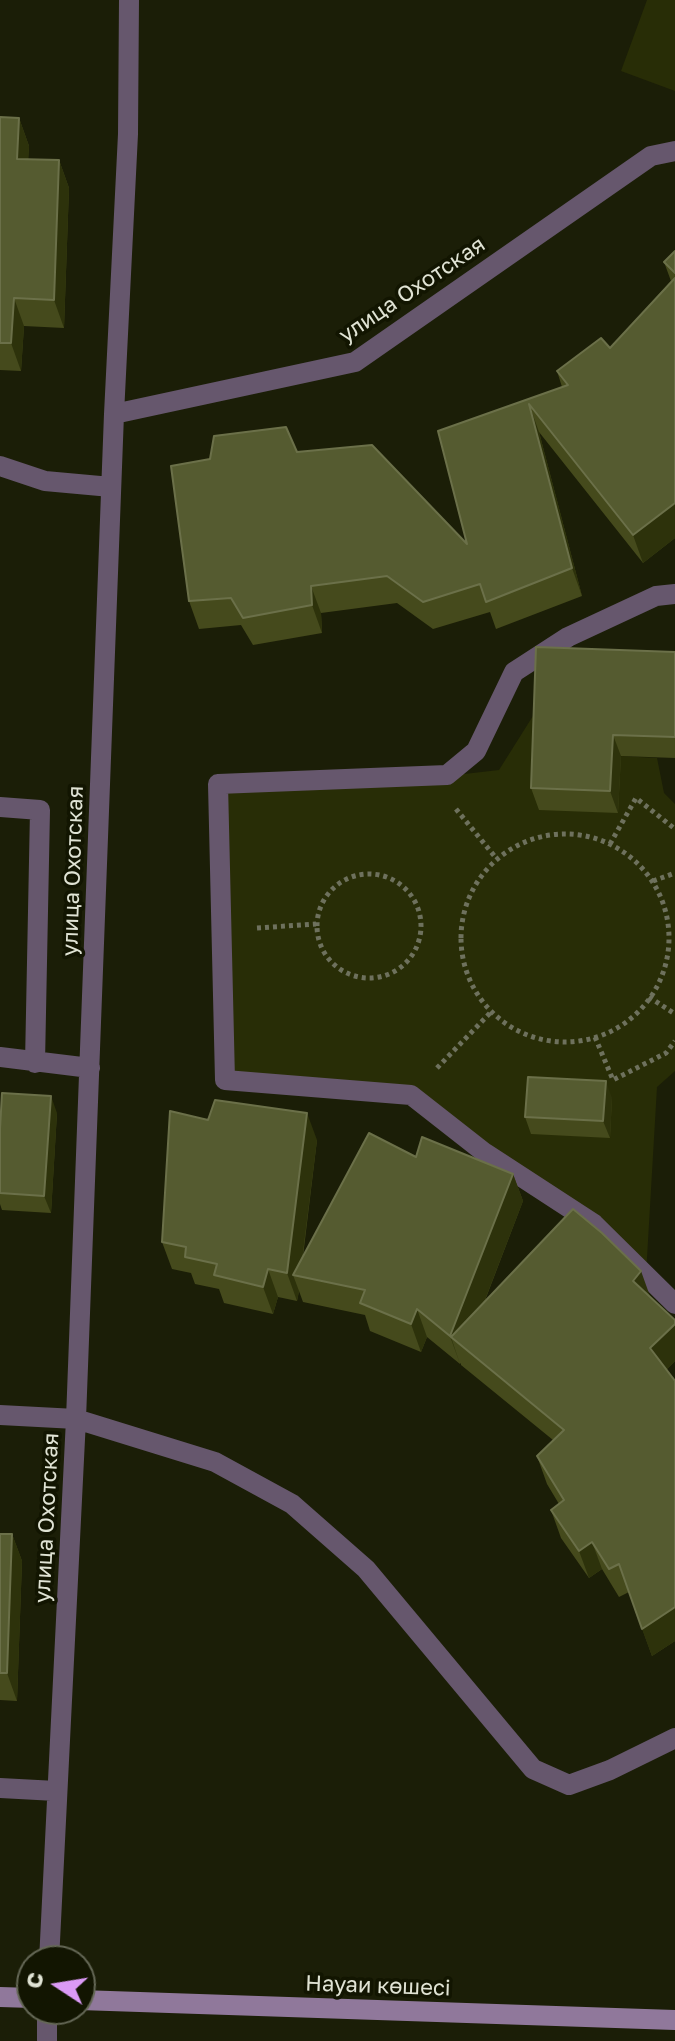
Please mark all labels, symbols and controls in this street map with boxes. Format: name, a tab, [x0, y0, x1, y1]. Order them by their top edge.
street label: улица Охотская	[334, 231, 490, 349]
street label: улица Охотская	[57, 785, 89, 957]
street label: улица Охотская	[29, 1432, 65, 1604]
north arrow	[16, 1945, 96, 2025]
text: С	[19, 1970, 49, 1991]
street label: Науаи көшесі	[305, 1970, 451, 2002]

